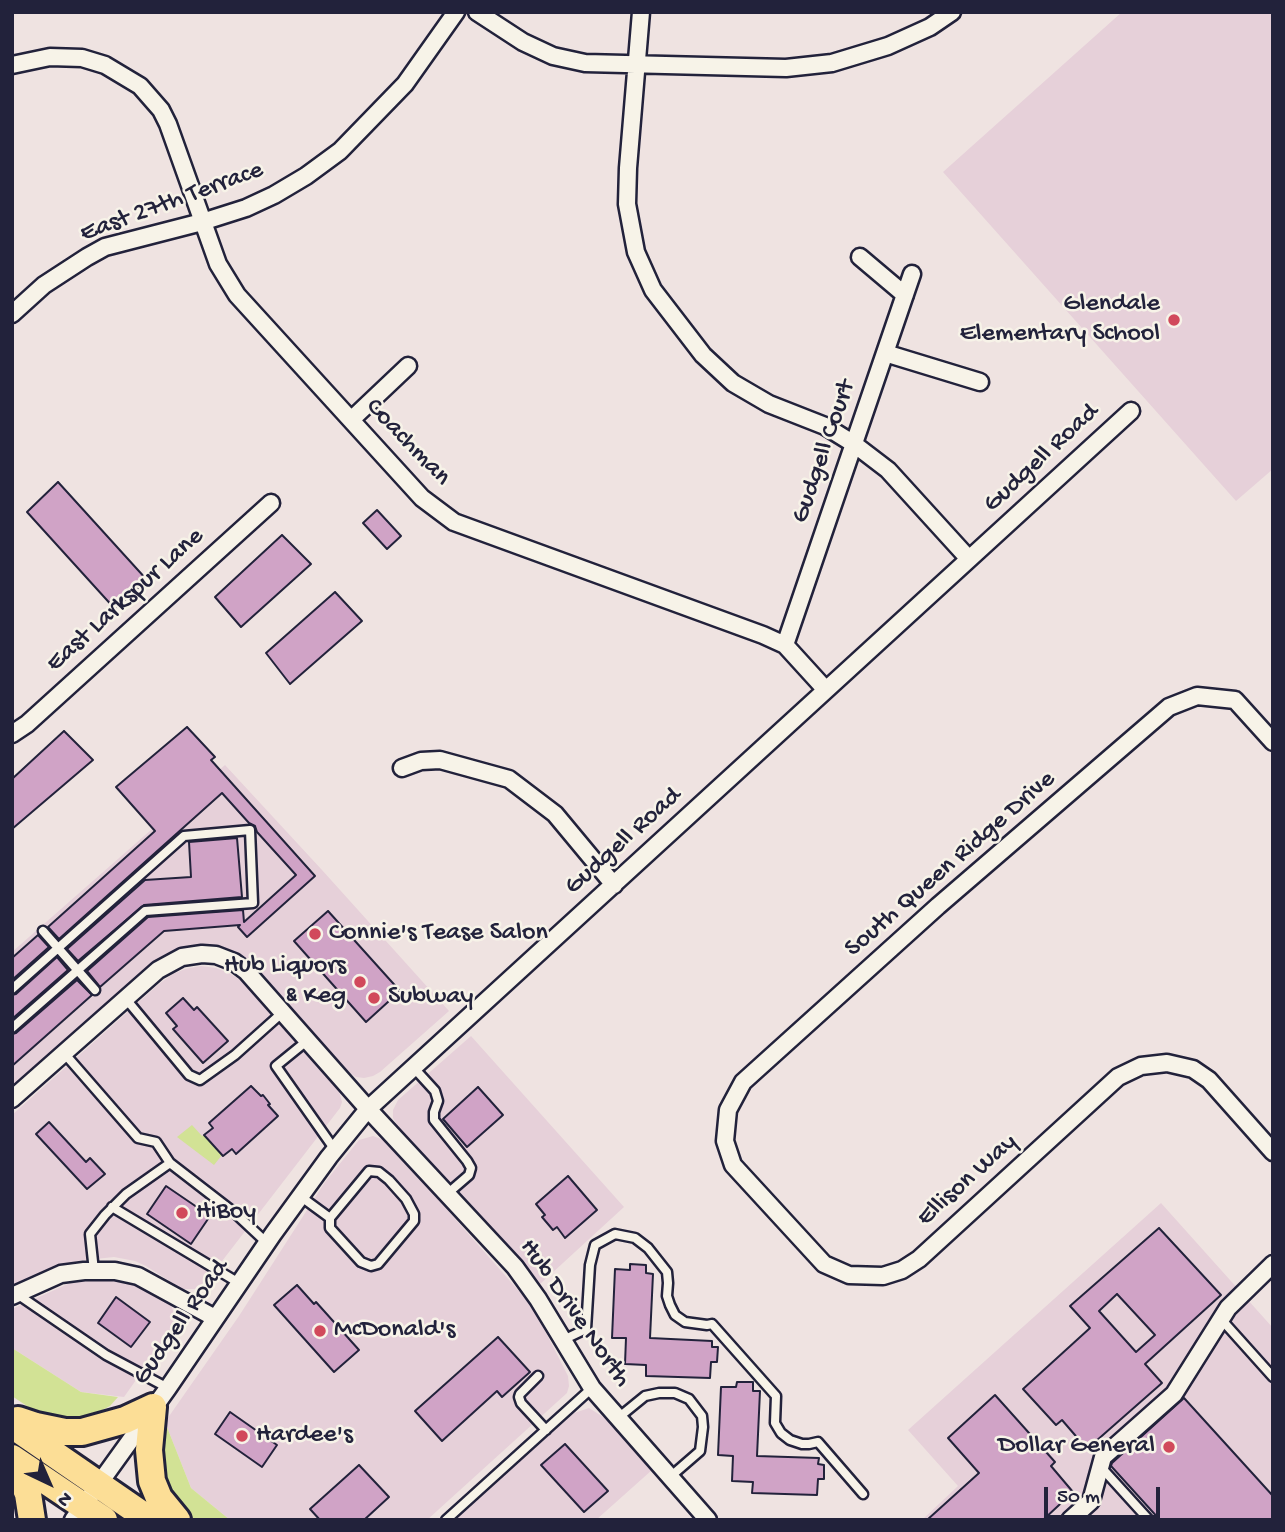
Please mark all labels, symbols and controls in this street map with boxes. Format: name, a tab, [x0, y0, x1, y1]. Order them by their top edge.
street label: East 27th Terrace	[76, 155, 268, 251]
place label: Glendale Elementary School	[960, 289, 1160, 350]
marker: Glendale Elementary School	[1166, 312, 1182, 328]
street label: Gudgell Court	[786, 376, 864, 528]
street label: Coachman	[358, 393, 456, 493]
street label: Gudgell Road	[978, 398, 1106, 520]
street label: East Larkspur Lane	[41, 522, 211, 680]
street label: South Queen Ridge Drive	[839, 765, 1063, 965]
street label: Gudgell Road	[559, 781, 689, 903]
place label: Connie's Tease Salon	[329, 918, 548, 950]
marker: Connie's Tease Salon	[307, 926, 323, 942]
place label: Hub Liquors & Keg	[224, 951, 346, 1012]
marker: Hub Liquors & Keg	[352, 974, 368, 990]
place label: Subway	[388, 982, 473, 1014]
marker: Subway	[366, 990, 382, 1006]
street label: Ellison Way	[911, 1128, 1025, 1234]
place label: HiBoy	[196, 1197, 256, 1229]
marker: HiBoy	[174, 1205, 190, 1221]
street label: Hub Drive North	[511, 1234, 637, 1394]
street label: Gudgell Road	[127, 1254, 237, 1392]
place label: McDonald's	[334, 1315, 455, 1347]
marker: McDonald's	[312, 1323, 328, 1339]
place label: Hardee's	[256, 1420, 353, 1452]
marker: Hardee's	[234, 1428, 250, 1444]
place label: Dollar General	[998, 1431, 1155, 1463]
marker: Dollar General	[1161, 1439, 1177, 1455]
north arrow	[14, 1448, 84, 1518]
scale bar	[1047, 1472, 1162, 1516]
text: N	[51, 1486, 76, 1511]
text: 50 m	[1057, 1486, 1100, 1511]

